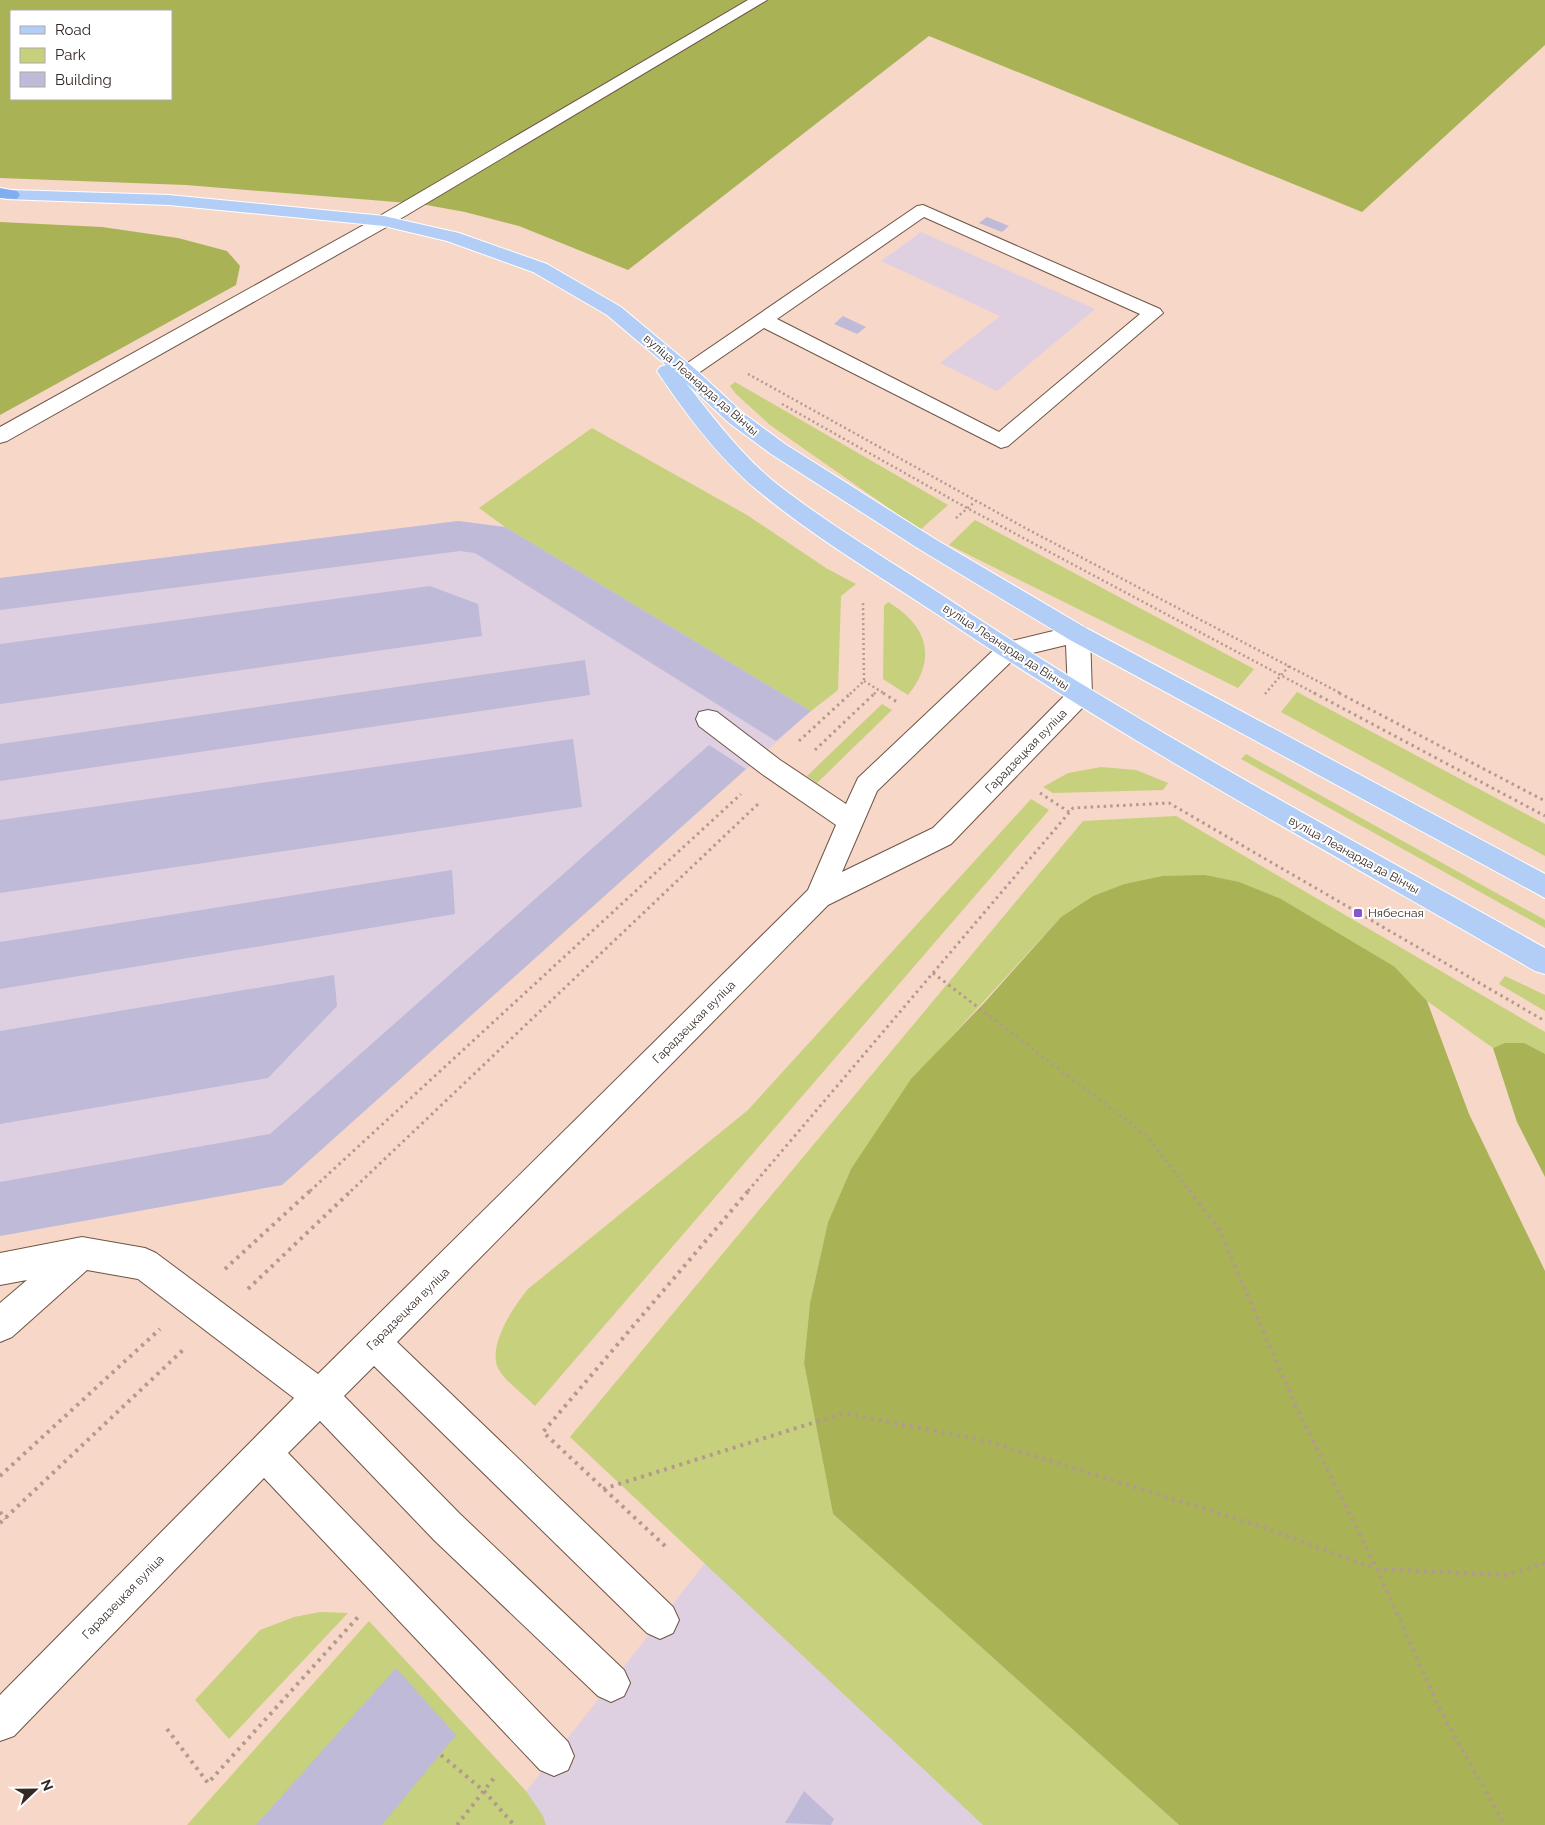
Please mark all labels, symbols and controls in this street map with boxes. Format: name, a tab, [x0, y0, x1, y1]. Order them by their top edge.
legend	[10, 10, 172, 100]
text: Road	[55, 21, 91, 39]
text: Park	[55, 46, 86, 64]
text: Building	[55, 71, 112, 89]
street label: вуліца Леанарда да Вінчы	[641, 331, 761, 439]
street label: вуліца Леанарда да Вінчы	[940, 601, 1072, 693]
street label: Гарадзецкая вуліца	[982, 706, 1070, 796]
street label: вуліца Леанарда да Вінчы	[1286, 813, 1422, 897]
place label: Нябесная	[1368, 906, 1424, 920]
marker: Нябесная	[1352, 907, 1364, 919]
street label: Гарадзецкая вуліца	[650, 978, 738, 1066]
street label: Гарадзецкая вуліца	[364, 1265, 452, 1353]
street label: Гарадзецкая вуліца	[79, 1552, 167, 1642]
north arrow	[10, 1765, 60, 1815]
text: N	[38, 1777, 56, 1793]

